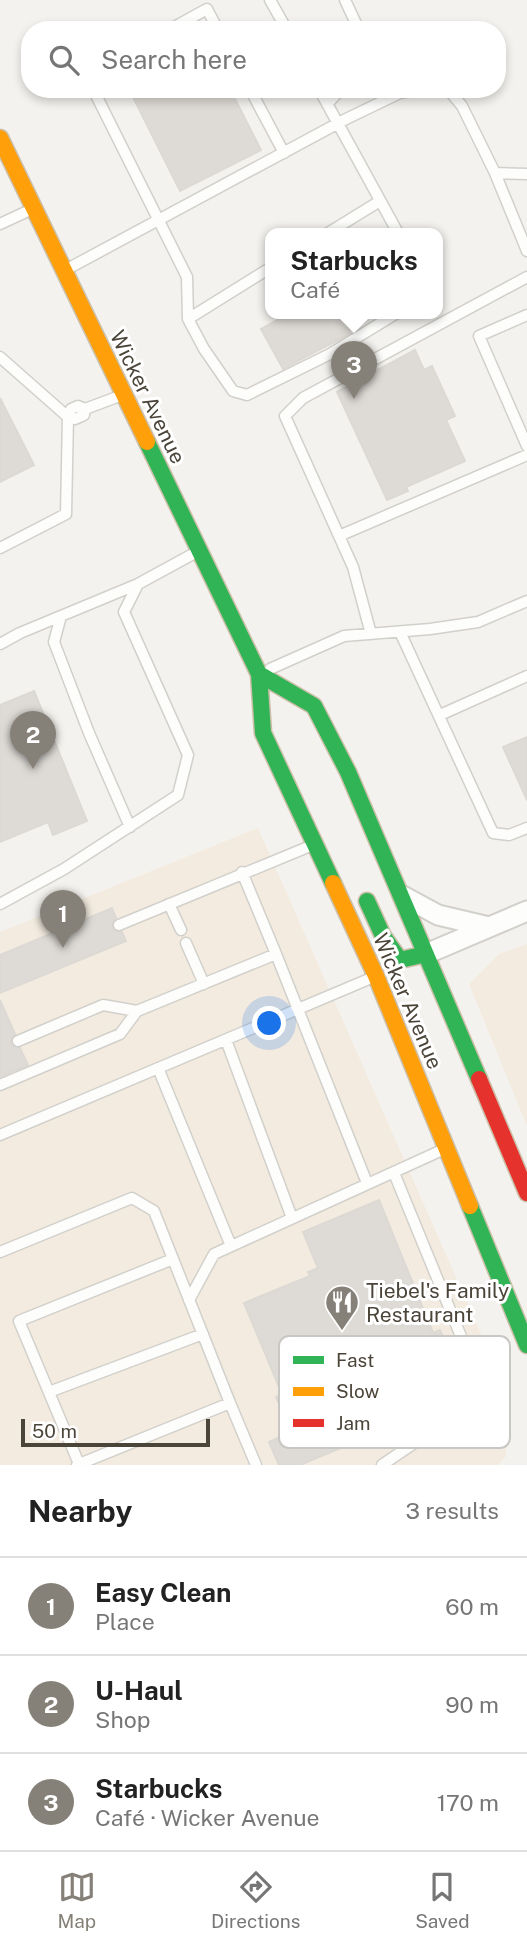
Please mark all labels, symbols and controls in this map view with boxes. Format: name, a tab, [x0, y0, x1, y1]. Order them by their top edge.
search box	[21, 21, 506, 98]
icon: search	[45, 41, 83, 79]
text: Search here	[101, 44, 247, 75]
popup	[265, 228, 443, 319]
text: Starbucks	[290, 245, 418, 276]
text: Café	[290, 276, 340, 303]
street label: Wicker Avenue	[105, 326, 191, 468]
pin: 3	[331, 341, 377, 399]
pin: 2	[10, 711, 56, 769]
pin: 1	[40, 890, 86, 948]
street label: Wicker Avenue	[368, 929, 448, 1073]
your location	[252, 1006, 286, 1040]
place label: Tiebel's Family Restaurant	[366, 1278, 509, 1327]
restaurant icon: Tiebel's Family Restaurant	[323, 1283, 361, 1332]
legend	[279, 1336, 510, 1448]
text: Fast	[336, 1349, 374, 1371]
text: Slow	[336, 1380, 380, 1402]
text: Jam	[336, 1412, 370, 1434]
scale bar	[21, 1416, 210, 1448]
text: 50 m	[32, 1420, 77, 1442]
text: Nearby	[28, 1493, 132, 1529]
text: 3 results	[405, 1497, 499, 1524]
text: Easy Clean	[95, 1577, 231, 1608]
text: 1	[46, 1593, 56, 1620]
text: 60 m	[445, 1593, 499, 1620]
text: Place	[95, 1608, 155, 1635]
text: U-Haul	[95, 1675, 183, 1706]
text: 2	[44, 1691, 58, 1718]
text: 90 m	[445, 1691, 499, 1718]
text: Shop	[95, 1706, 150, 1733]
text: Starbucks	[95, 1773, 222, 1804]
text: 3	[43, 1789, 59, 1816]
text: 170 m	[437, 1789, 499, 1816]
text: Café · Wicker Avenue	[95, 1804, 320, 1831]
tab: Map	[57, 1868, 96, 1932]
tab: Directions	[211, 1868, 300, 1932]
tab: Saved	[415, 1868, 470, 1932]

